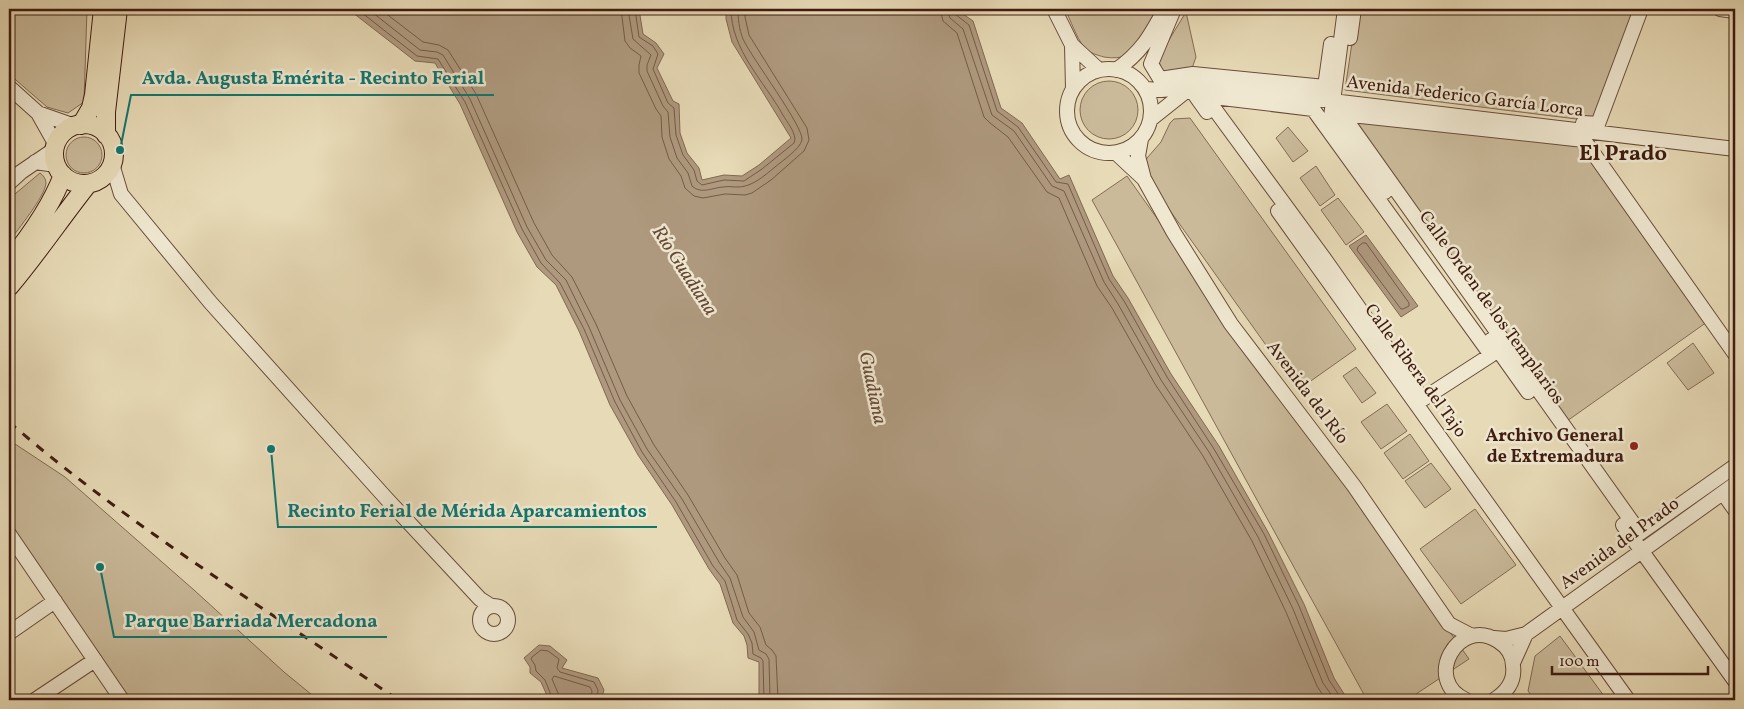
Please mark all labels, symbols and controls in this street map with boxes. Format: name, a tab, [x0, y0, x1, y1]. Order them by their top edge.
callout: Avda. Augusta Emérita - Recinto Ferial	[131, 61, 494, 95]
text: Avda. Augusta Emérita - Recinto Ferial	[142, 66, 484, 92]
street label: Avenida Federico García Lorca	[1345, 70, 1585, 124]
district label: El Prado	[1579, 139, 1667, 170]
street label: Calle Orden de los Templarios	[1412, 206, 1570, 410]
water label: Río Guadiana	[645, 221, 723, 321]
street label: Calle Ribera del Tajo	[1358, 299, 1472, 443]
street label: Avenida del Río	[1260, 336, 1354, 450]
water label: Guadiana	[852, 349, 892, 427]
place label: Archivo General de Extremadura	[1486, 424, 1624, 470]
marker: Archivo General de Extremadura	[1628, 440, 1640, 452]
street label: Avenida del Prado	[1555, 492, 1685, 596]
callout: Recinto Ferial de Mérida Aparcamientos	[278, 493, 657, 527]
text: Recinto Ferial de Mérida Aparcamientos	[287, 499, 647, 525]
callout: Parque Barriada Mercadona	[114, 603, 387, 637]
text: Parque Barriada Mercadona	[124, 609, 378, 635]
scale bar	[1552, 644, 1708, 676]
text: 100 m	[1559, 652, 1599, 673]

